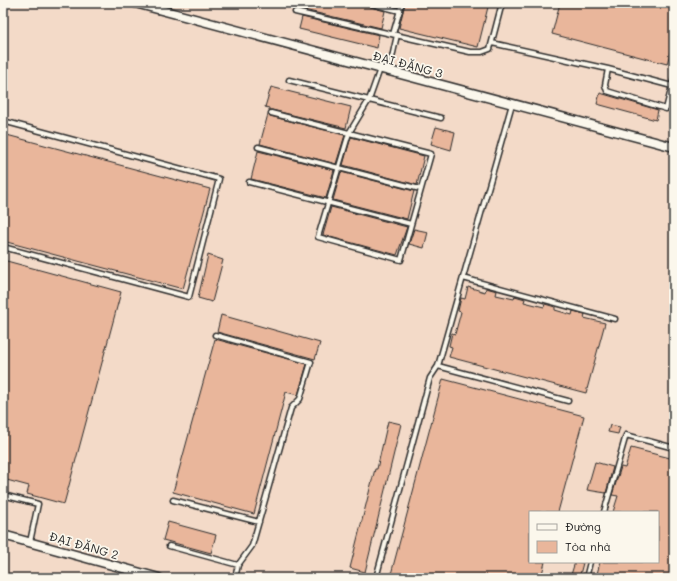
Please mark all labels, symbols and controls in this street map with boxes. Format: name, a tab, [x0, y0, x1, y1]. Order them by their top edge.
street label: ĐẠI ĐĂNG 3	[371, 47, 445, 81]
legend	[529, 511, 659, 563]
text: Đường	[565, 518, 601, 534]
street label: ĐẠI ĐĂNG 2	[48, 527, 120, 563]
text: Tòa nhà	[565, 538, 611, 554]

